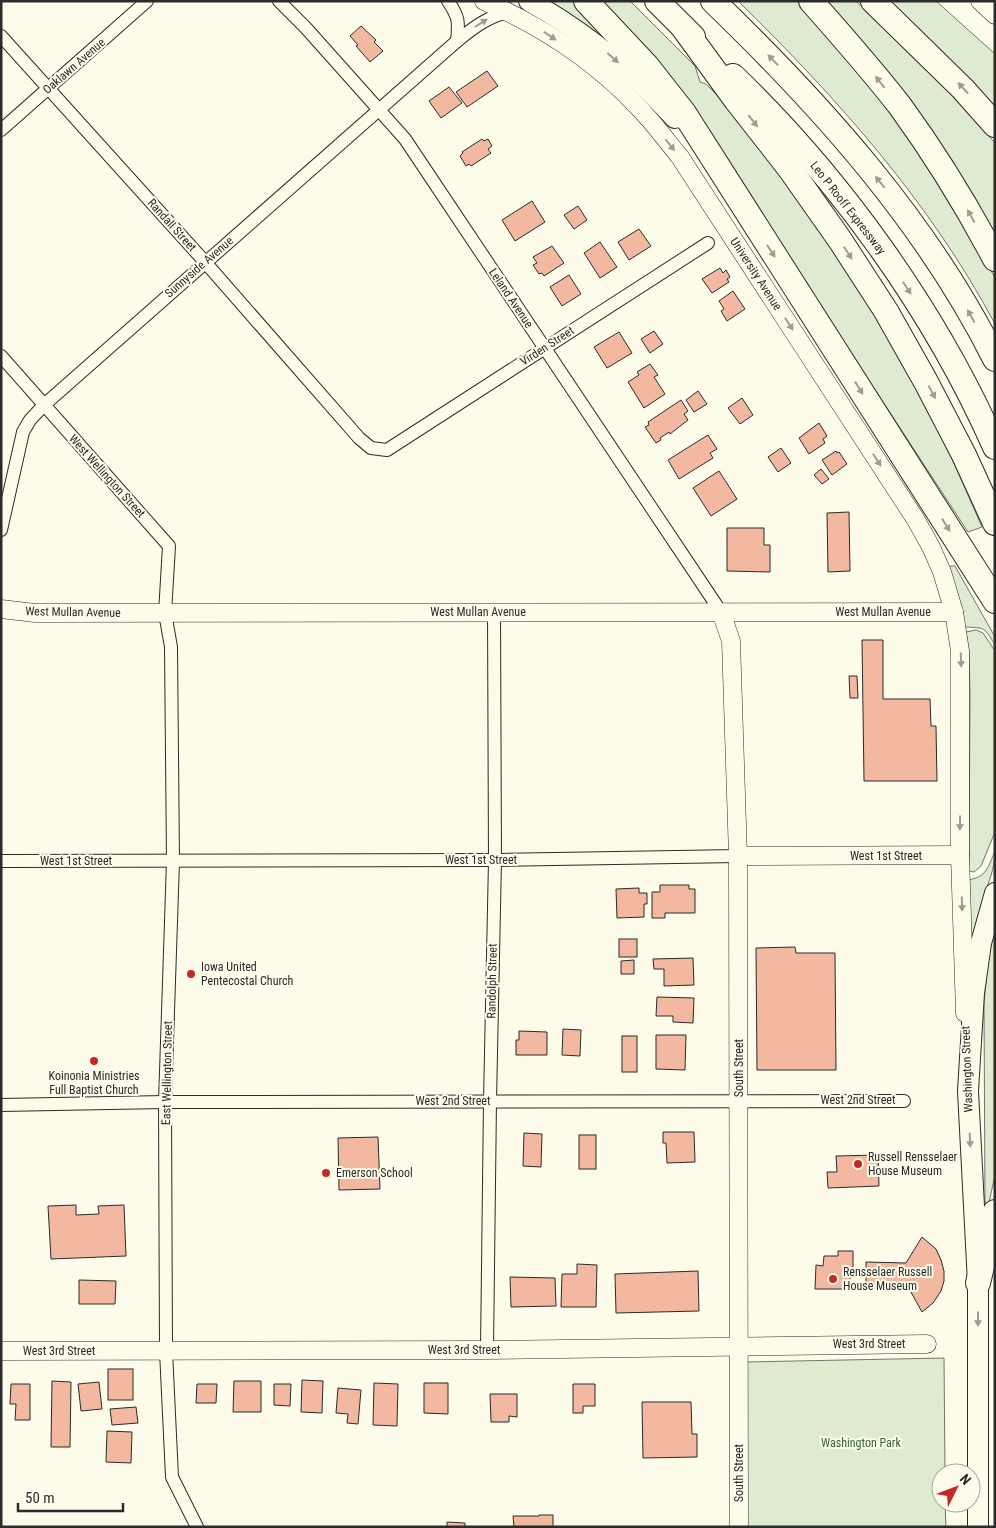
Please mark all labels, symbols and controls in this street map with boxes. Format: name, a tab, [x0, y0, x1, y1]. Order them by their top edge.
one-way arrow	[474, 19, 487, 28]
one-way arrow	[544, 31, 557, 41]
street label: Oaklawn Avenue	[40, 35, 108, 97]
one-way arrow	[606, 52, 619, 63]
one-way arrow	[767, 54, 779, 66]
one-way arrow	[875, 76, 886, 89]
one-way arrow	[957, 83, 969, 95]
one-way arrow	[748, 114, 758, 128]
one-way arrow	[665, 138, 676, 151]
street label: Leo P Rooff Expressway	[807, 159, 889, 257]
one-way arrow	[874, 176, 885, 189]
street label: Randall Street	[145, 196, 200, 255]
one-way arrow	[967, 210, 976, 223]
street label: Sunnyside Avenue	[162, 233, 236, 300]
street label: University Avenue	[727, 235, 785, 313]
one-way arrow	[767, 244, 776, 258]
one-way arrow	[844, 246, 853, 259]
street label: Leland Avenue	[486, 266, 536, 331]
one-way arrow	[902, 281, 912, 294]
one-way arrow	[967, 310, 976, 323]
one-way arrow	[784, 317, 794, 330]
street label: Virden Street	[517, 323, 577, 369]
one-way arrow	[854, 381, 864, 394]
one-way arrow	[927, 385, 936, 399]
street label: West Wellington Street	[66, 432, 148, 521]
one-way arrow	[873, 453, 882, 467]
one-way arrow	[941, 519, 950, 532]
street label: West Mullan Avenue	[25, 604, 121, 620]
street label: West Mullan Avenue	[430, 605, 526, 619]
street label: West Mullan Avenue	[835, 605, 931, 619]
one-way arrow	[957, 652, 965, 668]
one-way arrow	[956, 815, 964, 831]
street label: West 1st Street	[850, 849, 923, 863]
street label: West 1st Street	[445, 853, 518, 867]
street label: West 1st Street	[40, 854, 113, 868]
one-way arrow	[958, 896, 966, 912]
street label: Randolph Street	[484, 943, 500, 1019]
place label: Iowa United Pentecostal Church	[201, 960, 294, 988]
marker: Iowa United Pentecostal Church	[185, 968, 197, 980]
street label: East Wellington Street	[159, 1020, 175, 1125]
street label: Washington Street	[958, 1025, 976, 1113]
street label: South Street	[732, 1038, 746, 1097]
marker: Koinonia Ministries Full Baptist Church	[88, 1055, 100, 1067]
place label: Koinonia Ministries Full Baptist Church	[49, 1069, 139, 1097]
street label: West 2nd Street	[821, 1093, 896, 1107]
street label: West 2nd Street	[416, 1094, 491, 1108]
one-way arrow	[967, 1132, 975, 1148]
place label: Russell Rensselaer House Museum	[868, 1150, 958, 1178]
marker: Russell Rensselaer House Museum	[852, 1158, 864, 1170]
place label: Emerson School	[336, 1166, 413, 1180]
marker: Emerson School	[320, 1167, 332, 1179]
place label: Rensselaer Russell House Museum	[843, 1265, 932, 1293]
marker: Rensselaer Russell House Museum	[827, 1273, 839, 1285]
one-way arrow	[974, 1312, 982, 1328]
street label: West 3rd Street	[833, 1337, 906, 1351]
street label: West 3rd Street	[428, 1343, 501, 1357]
street label: West 3rd Street	[23, 1344, 96, 1358]
park label: Washington Park	[821, 1436, 902, 1450]
street label: South Street	[732, 1443, 746, 1502]
north arrow	[931, 1463, 981, 1513]
text: N	[957, 1471, 974, 1488]
scale bar	[18, 1480, 122, 1512]
text: 50 m	[25, 1489, 55, 1507]

